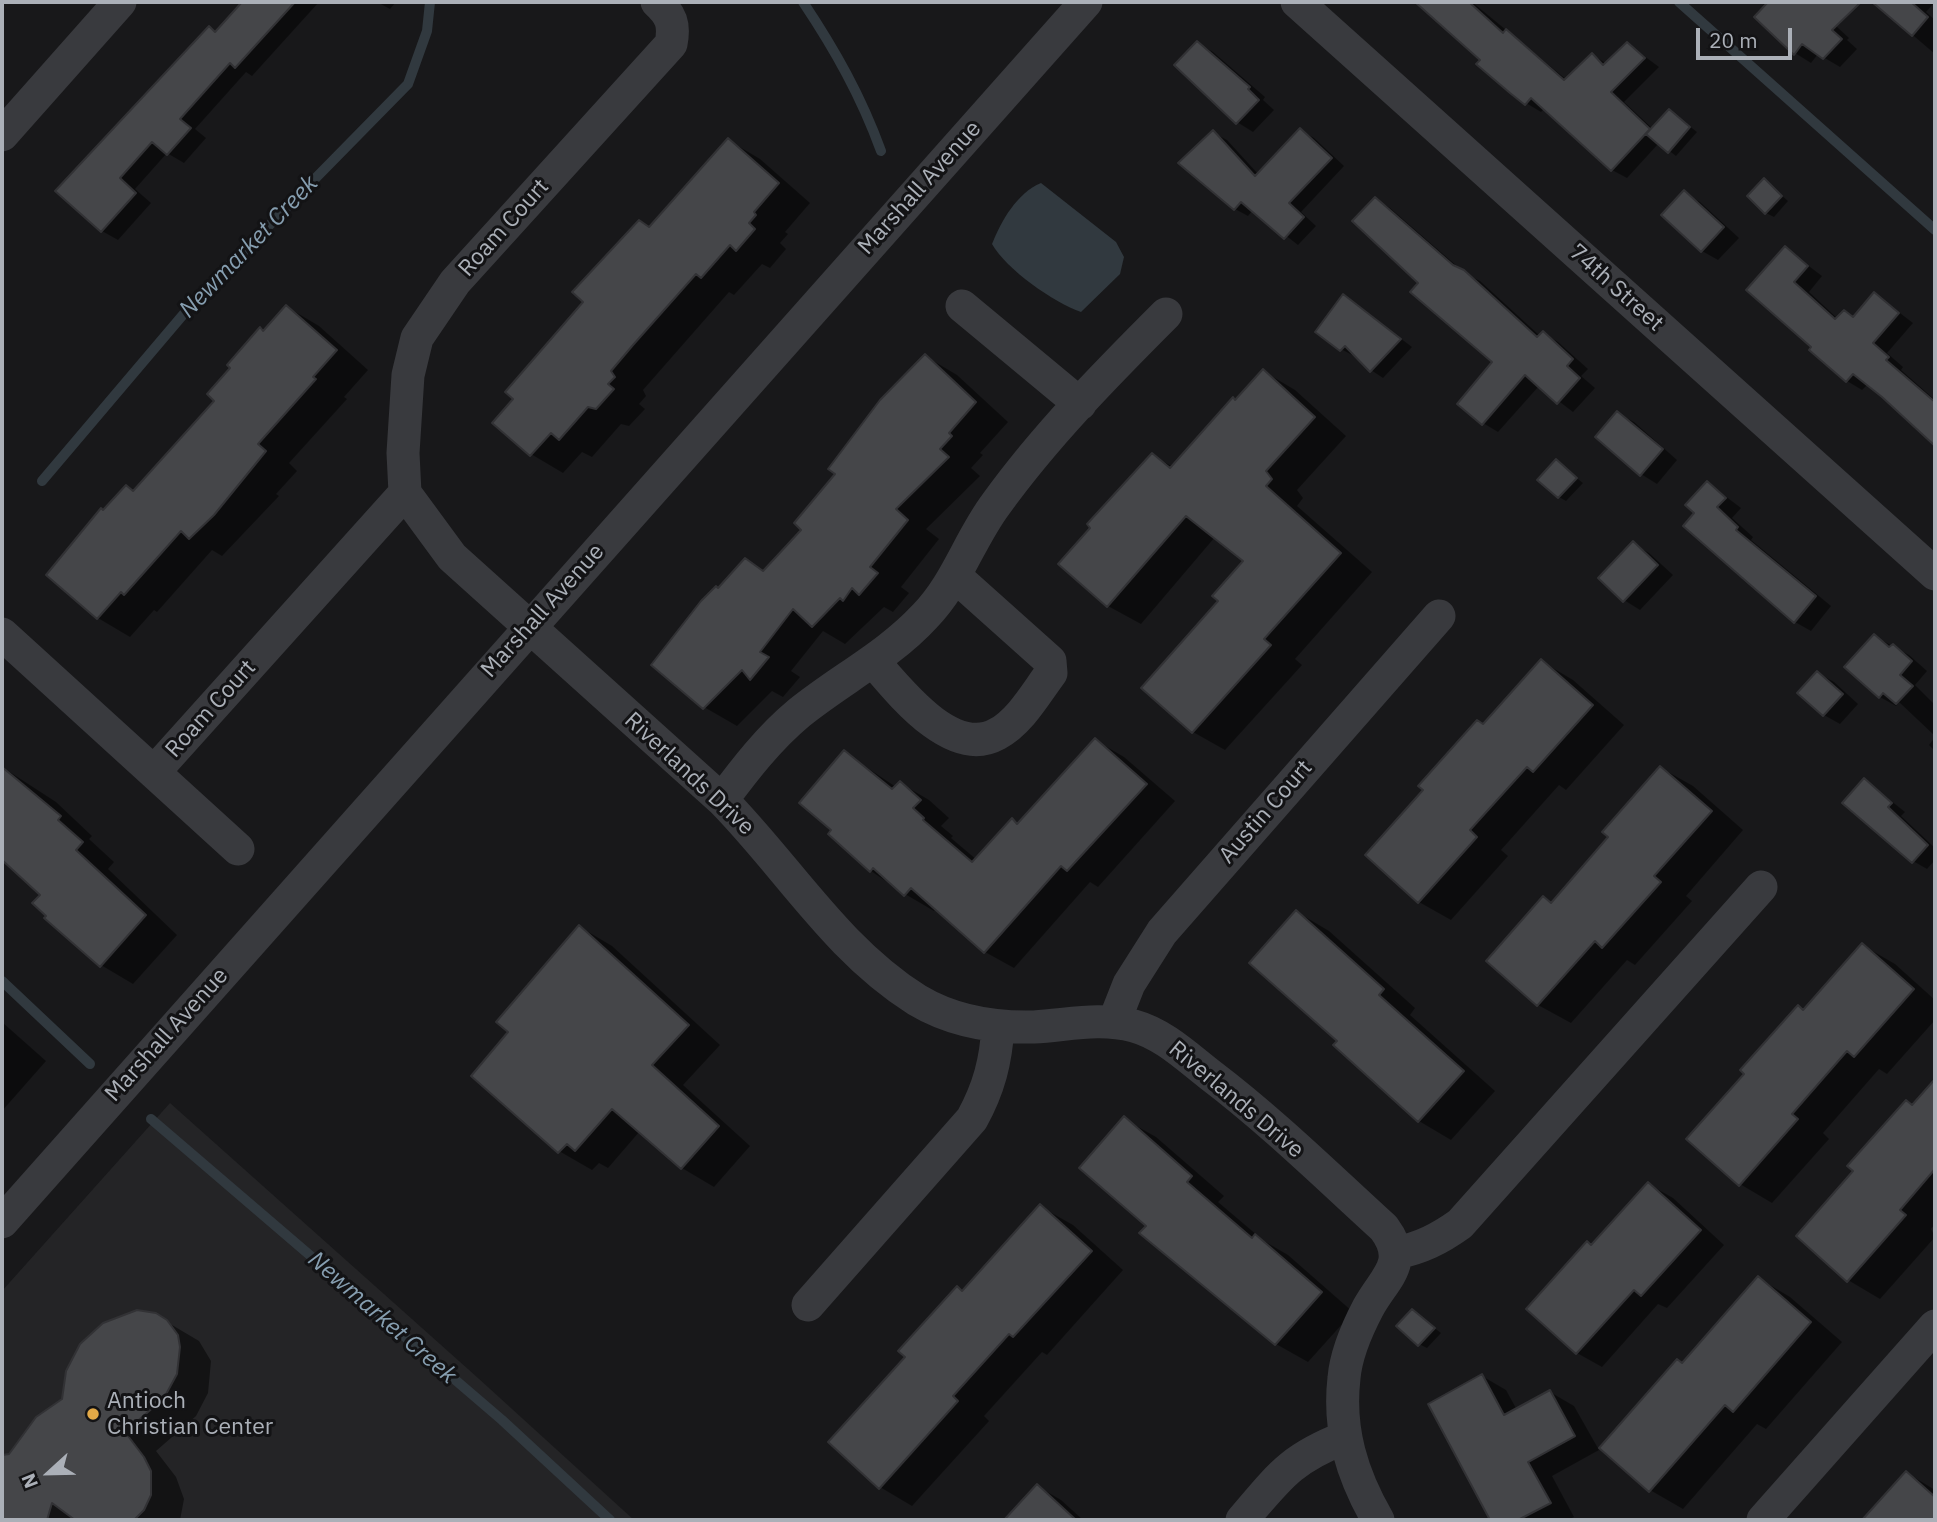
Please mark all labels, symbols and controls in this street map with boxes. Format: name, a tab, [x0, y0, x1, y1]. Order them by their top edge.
scale bar	[1699, 14, 1795, 58]
text: 20 m	[1709, 26, 1758, 54]
street label: Marshall Avenue	[853, 115, 987, 261]
water label: Newmarket Creek	[174, 170, 324, 324]
street label: Roam Court	[453, 173, 555, 283]
street label: 74th Street	[1563, 239, 1669, 337]
street label: Marshall Avenue	[476, 538, 610, 684]
street label: Roam Court	[160, 654, 262, 764]
street label: Riverlands Drive	[618, 707, 760, 841]
street label: Austin Court	[1214, 755, 1318, 869]
street label: Marshall Avenue	[100, 962, 234, 1108]
street label: Riverlands Drive	[1163, 1036, 1309, 1164]
water label: Newmarket Creek	[302, 1246, 462, 1390]
place label: Antioch Christian Center	[107, 1387, 273, 1441]
marker: Antioch Christian Center	[85, 1406, 101, 1422]
north arrow	[14, 1438, 84, 1508]
text: N	[16, 1470, 43, 1492]

